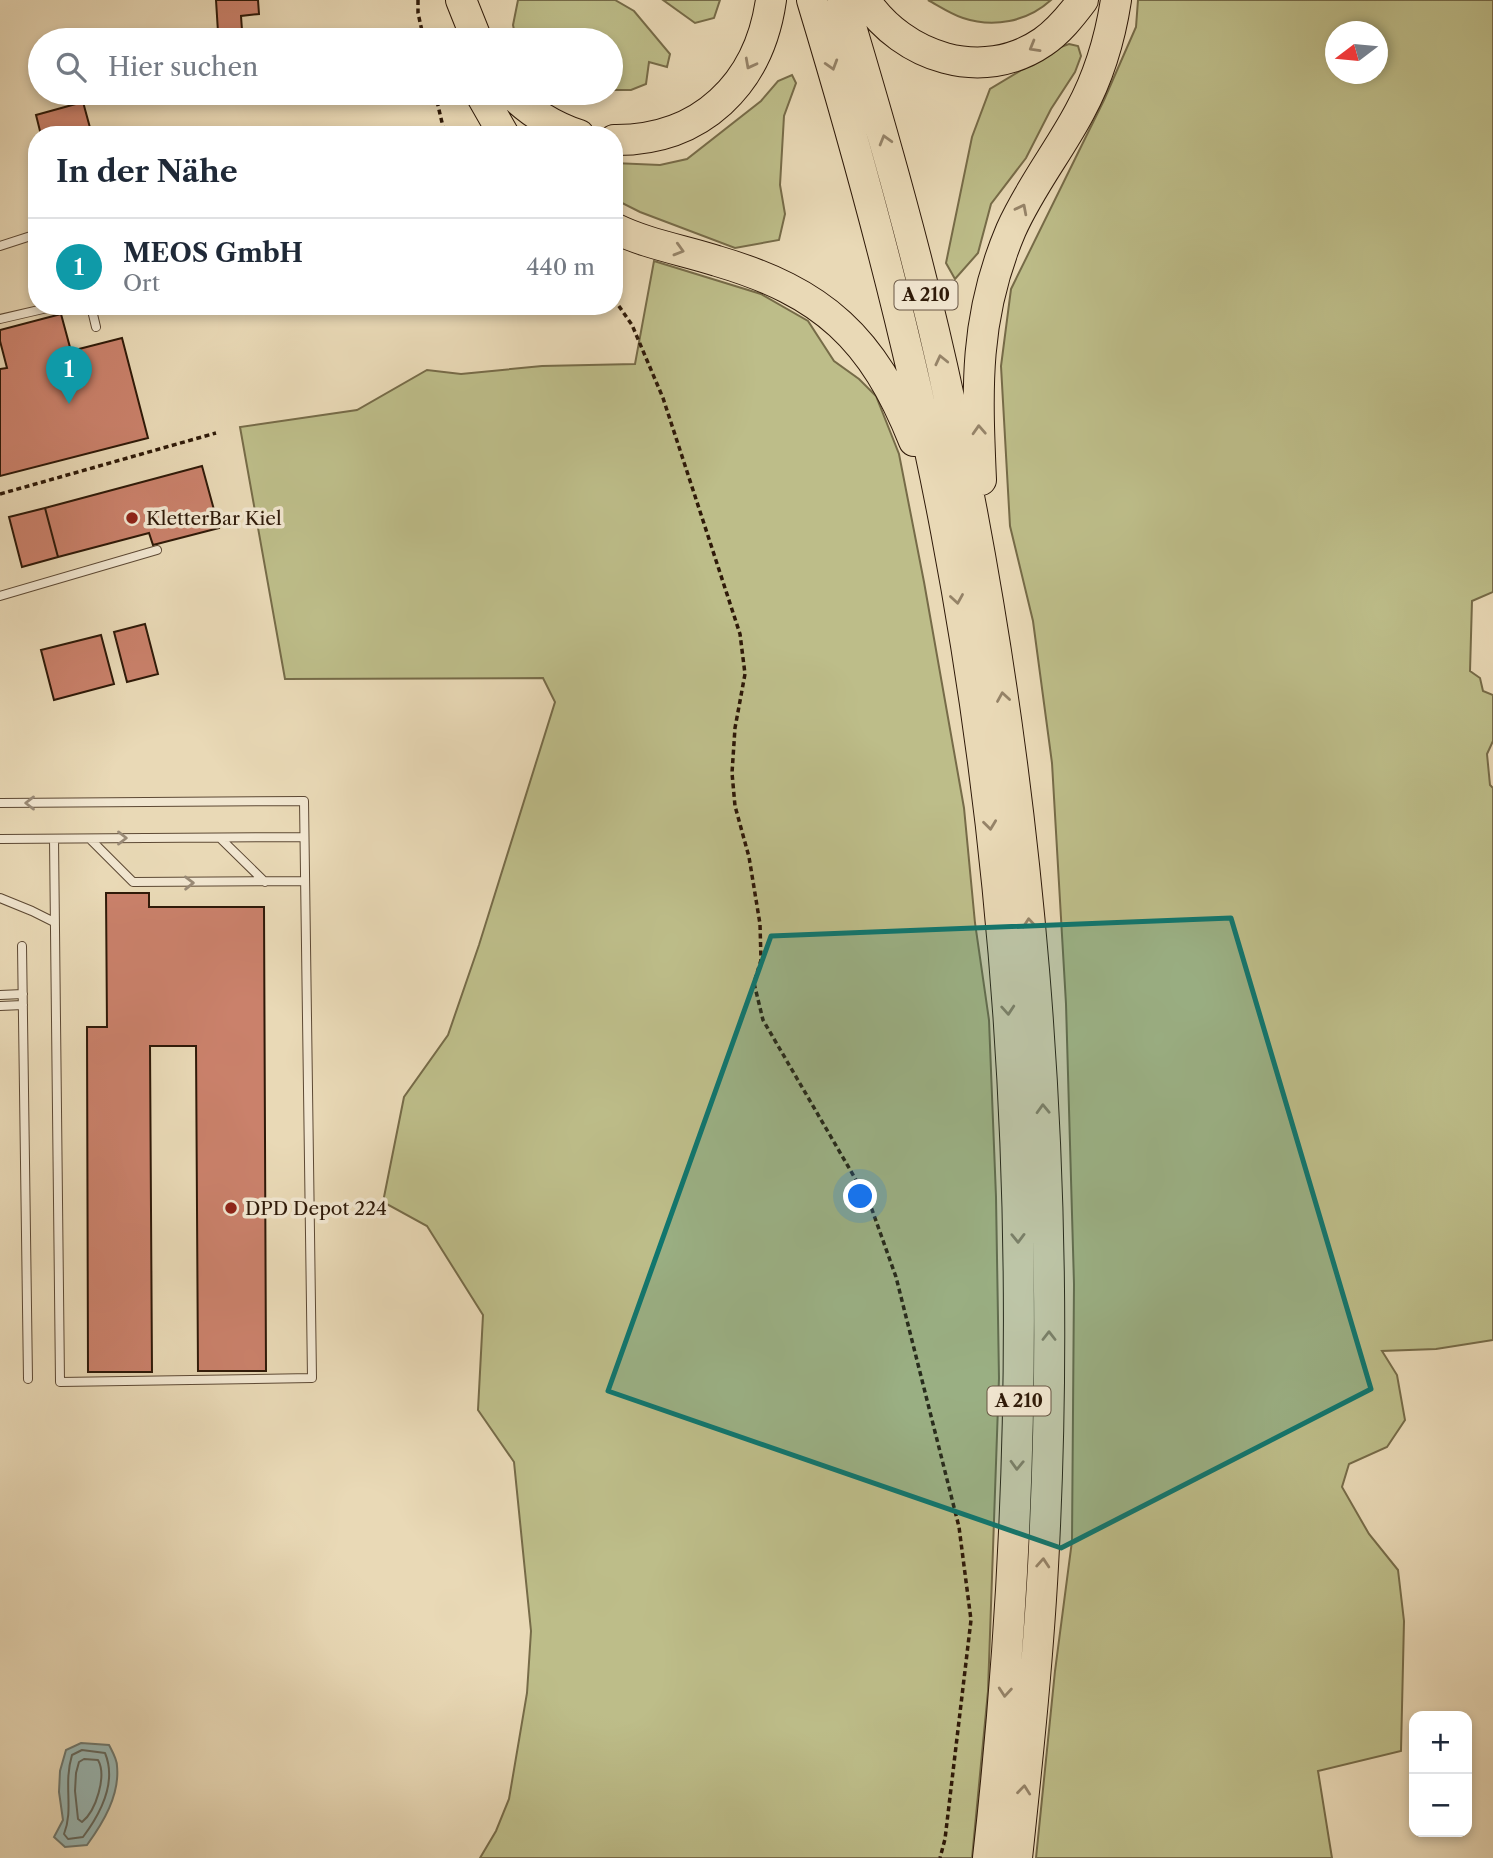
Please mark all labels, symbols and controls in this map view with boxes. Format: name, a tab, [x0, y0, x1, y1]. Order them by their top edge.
north arrow	[1325, 21, 1388, 84]
search box	[28, 28, 623, 105]
one-way arrow	[1029, 39, 1042, 52]
icon: search	[52, 48, 90, 86]
text: Hier suchen	[108, 51, 258, 83]
one-way arrow	[745, 57, 759, 70]
one-way arrow	[823, 59, 838, 71]
one-way arrow	[879, 134, 893, 146]
text: In der Nähe	[56, 153, 238, 190]
one-way arrow	[1013, 204, 1027, 216]
text: MEOS GmbH	[123, 237, 303, 269]
one-way arrow	[672, 242, 684, 256]
text: 1	[74, 253, 84, 281]
text: 440 m	[526, 253, 595, 281]
text: Ort	[123, 269, 160, 297]
road number: A 210	[894, 281, 958, 310]
pin: 1	[46, 346, 92, 404]
one-way arrow	[934, 354, 949, 366]
one-way arrow	[971, 424, 986, 435]
place label: KletterBar Kiel	[146, 507, 282, 530]
marker: KletterBar Kiel	[124, 510, 140, 526]
one-way arrow	[949, 593, 964, 605]
one-way arrow	[996, 692, 1011, 703]
one-way arrow	[24, 795, 35, 811]
one-way arrow	[983, 819, 998, 830]
one-way arrow	[117, 830, 128, 846]
one-way arrow	[184, 875, 195, 891]
one-way arrow	[1022, 918, 1037, 929]
one-way arrow	[1000, 1005, 1015, 1016]
one-way arrow	[1035, 1103, 1050, 1114]
your location	[843, 1179, 877, 1213]
place label: DPD Depot 224	[245, 1197, 387, 1220]
marker: DPD Depot 224	[223, 1200, 239, 1216]
one-way arrow	[1010, 1233, 1026, 1243]
one-way arrow	[1041, 1330, 1057, 1341]
road number: A 210	[988, 1386, 1050, 1416]
one-way arrow	[1010, 1460, 1025, 1471]
one-way arrow	[1035, 1558, 1050, 1569]
one-way arrow	[997, 1686, 1012, 1698]
map controls	[1409, 1711, 1472, 1837]
button: +	[1409, 1711, 1472, 1774]
button: −	[1409, 1774, 1472, 1837]
one-way arrow	[1017, 1784, 1032, 1796]

